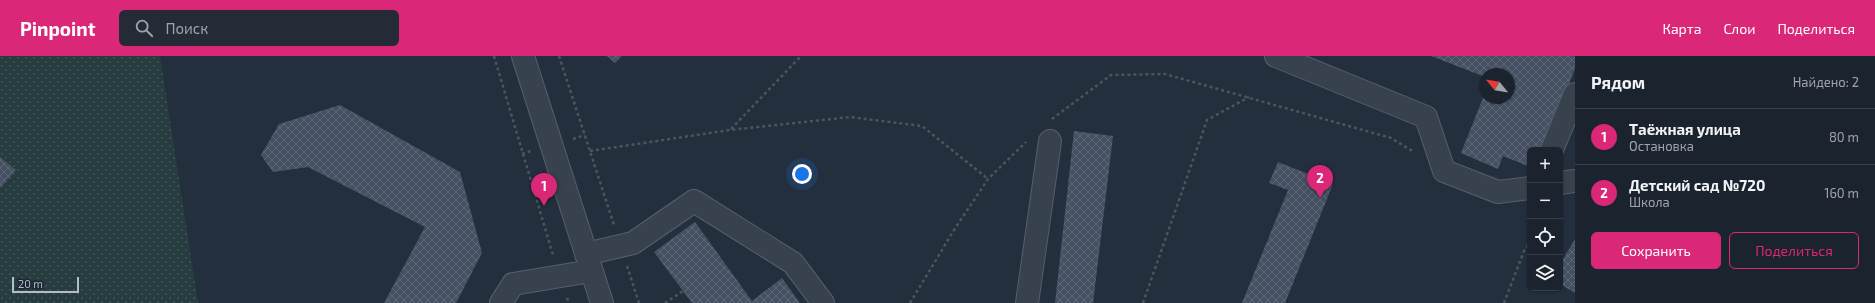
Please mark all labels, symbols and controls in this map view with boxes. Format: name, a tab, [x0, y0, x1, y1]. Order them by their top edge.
search box	[119, 10, 399, 46]
text: Pinpoint	[20, 17, 95, 40]
icon: search	[133, 17, 155, 39]
text: Поиск	[165, 19, 208, 37]
text: Карта	[1662, 20, 1701, 37]
text: Слои	[1723, 20, 1755, 37]
text: Поделиться	[1777, 20, 1855, 37]
north arrow	[1479, 68, 1515, 104]
text: Рядом	[1591, 72, 1645, 92]
text: Найдено: 2	[1793, 74, 1859, 90]
text: Таёжная улица	[1629, 120, 1741, 138]
text: 1	[1601, 129, 1607, 145]
text: 80 m	[1829, 129, 1859, 145]
text: Остановка	[1629, 138, 1694, 154]
map controls	[1527, 147, 1563, 291]
button: +	[1527, 147, 1563, 183]
your location	[792, 164, 812, 184]
pin: 2	[1307, 165, 1333, 198]
pin: 1	[531, 173, 557, 206]
text: Детский сад №720	[1629, 176, 1765, 194]
button: −	[1527, 183, 1563, 219]
text: 2	[1600, 185, 1608, 201]
text: 160 m	[1824, 185, 1859, 201]
text: Школа	[1629, 194, 1670, 210]
button: locate	[1527, 219, 1563, 255]
button: Сохранить	[1591, 232, 1721, 269]
button: Поделиться	[1729, 232, 1859, 269]
button: layers	[1527, 255, 1563, 291]
scale bar	[12, 275, 79, 294]
text: 20 m	[18, 277, 43, 290]

